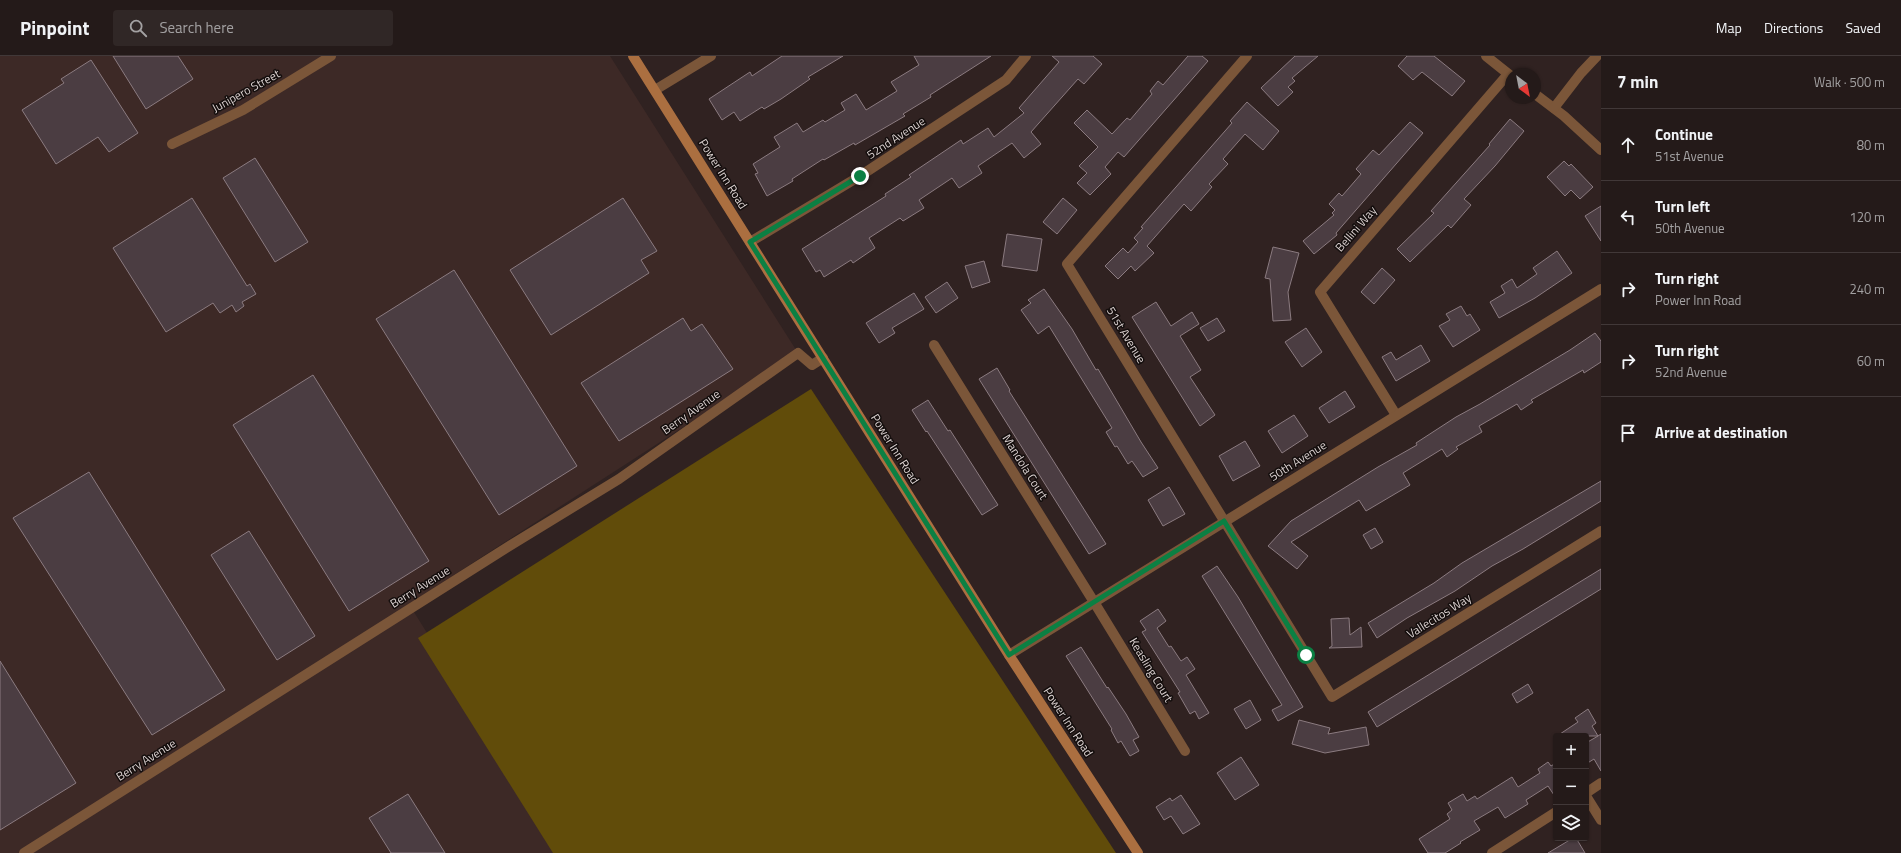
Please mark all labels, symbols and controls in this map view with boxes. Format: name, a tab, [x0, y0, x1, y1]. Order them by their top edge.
search box	[113, 10, 393, 46]
text: Pinpoint	[20, 13, 89, 42]
text: Search here	[159, 16, 234, 39]
icon: search	[127, 17, 149, 39]
text: Map	[1716, 17, 1742, 38]
text: Directions	[1764, 17, 1823, 38]
text: Saved	[1845, 17, 1881, 38]
street label: Junipero Street	[208, 64, 284, 117]
north arrow	[1505, 68, 1541, 104]
text: 7 min	[1617, 69, 1658, 95]
text: Walk · 500 m	[1814, 72, 1885, 92]
street label: 52nd Avenue	[863, 112, 929, 164]
text: Continue	[1655, 123, 1713, 146]
icon: ahead	[1617, 134, 1639, 156]
street label: Power Inn Road	[694, 135, 753, 213]
text: 80 m	[1857, 135, 1885, 155]
text: 51st Avenue	[1655, 146, 1724, 166]
route end	[851, 167, 869, 185]
text: Turn left	[1655, 195, 1710, 218]
street label: Bellini Way	[1330, 201, 1381, 256]
icon: left	[1617, 206, 1639, 228]
text: 120 m	[1849, 207, 1885, 227]
text: 50th Avenue	[1655, 218, 1725, 238]
text: Turn right	[1655, 267, 1719, 290]
icon: right	[1617, 278, 1639, 300]
text: 240 m	[1849, 279, 1885, 299]
text: Power Inn Road	[1655, 290, 1741, 310]
street label: 51st Avenue	[1102, 303, 1151, 367]
text: Turn right	[1655, 339, 1719, 362]
icon: right	[1617, 350, 1639, 372]
text: 60 m	[1857, 351, 1885, 371]
text: 52nd Avenue	[1655, 362, 1727, 382]
street label: Berry Avenue	[658, 384, 724, 439]
street label: Power Inn Road	[866, 410, 925, 488]
text: Arrive at destination	[1655, 421, 1788, 444]
icon: arrive	[1617, 422, 1639, 444]
street label: Mandola Court	[998, 430, 1054, 504]
street label: 50th Avenue	[1265, 435, 1330, 486]
street label: Berry Avenue	[386, 561, 453, 613]
street label: Vallecitos Way	[1403, 588, 1475, 643]
street label: Keasling Court	[1125, 634, 1179, 706]
route start	[1297, 646, 1315, 664]
street label: Power Inn Road	[1039, 683, 1098, 760]
map controls	[1553, 733, 1589, 841]
button: +	[1553, 733, 1589, 769]
street label: Berry Avenue	[112, 734, 179, 786]
button: −	[1553, 769, 1589, 805]
button: layers	[1553, 805, 1589, 841]

